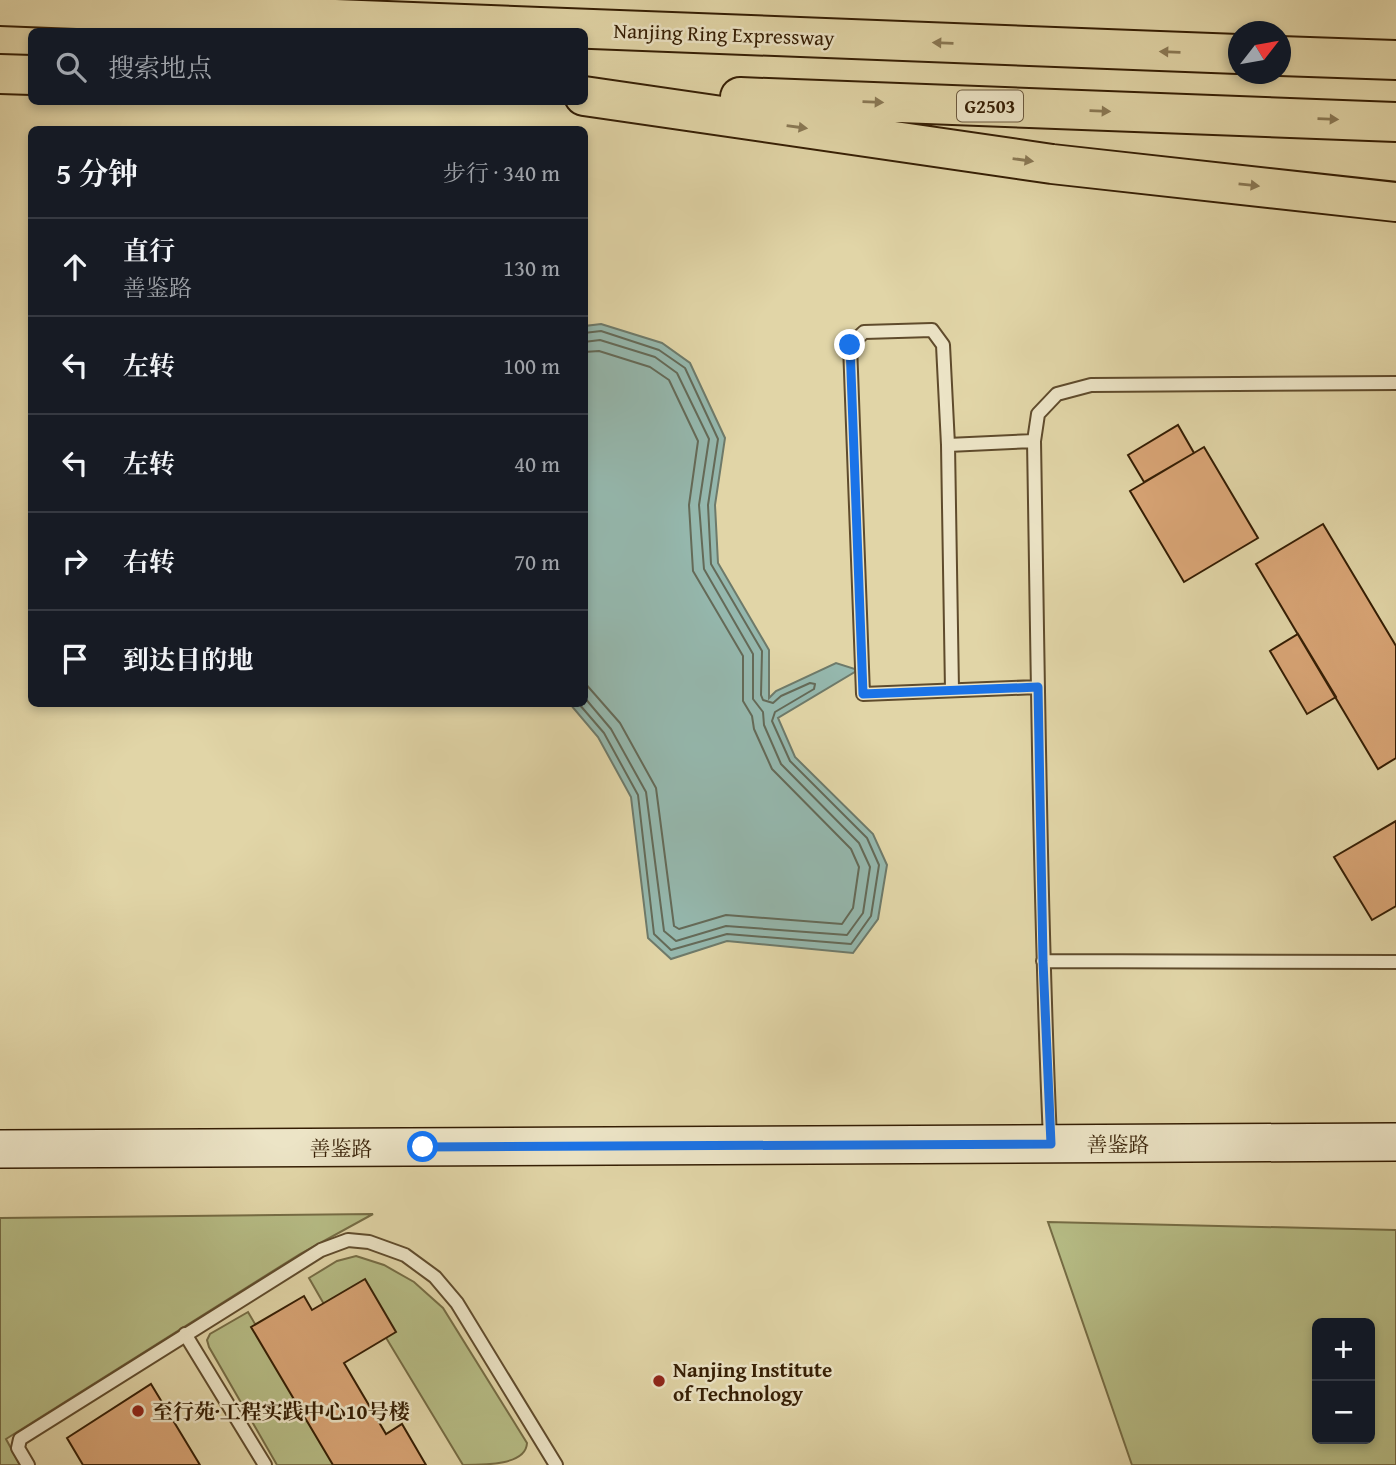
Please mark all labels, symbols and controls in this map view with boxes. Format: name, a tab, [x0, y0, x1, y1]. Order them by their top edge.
street label: Nanjing Ring Expressway	[613, 15, 836, 53]
north arrow	[1228, 21, 1291, 84]
search box	[28, 28, 588, 105]
one-way arrow	[932, 37, 954, 48]
one-way arrow	[1159, 46, 1181, 57]
icon: search	[52, 48, 90, 86]
text: 搜索地点	[108, 48, 212, 87]
road number: G2503	[957, 90, 1023, 122]
one-way arrow	[862, 96, 884, 107]
one-way arrow	[1090, 105, 1112, 116]
one-way arrow	[1317, 114, 1339, 125]
one-way arrow	[787, 122, 809, 133]
text: 5 分钟	[56, 151, 138, 195]
one-way arrow	[1012, 155, 1034, 166]
text: 步行 · 340 m	[443, 156, 560, 189]
one-way arrow	[1238, 180, 1260, 191]
text: 直行	[123, 231, 175, 270]
icon: ahead	[56, 248, 94, 286]
text: 130 m	[503, 251, 560, 284]
text: 善鉴路	[123, 271, 192, 304]
route end	[834, 329, 865, 360]
icon: left	[56, 346, 94, 384]
text: 左转	[123, 346, 175, 385]
text: 100 m	[503, 349, 560, 382]
icon: left	[56, 444, 94, 482]
text: 左转	[123, 444, 175, 483]
text: 40 m	[514, 447, 560, 480]
icon: right	[56, 542, 94, 580]
text: 右转	[123, 542, 175, 581]
text: 70 m	[514, 545, 560, 578]
icon: arrive	[56, 640, 94, 678]
text: 到达目的地	[123, 640, 253, 679]
street label: 善鉴路	[1087, 1129, 1150, 1160]
route start	[407, 1131, 438, 1162]
street label: 善鉴路	[310, 1133, 373, 1164]
map controls	[1312, 1318, 1375, 1444]
button: +	[1312, 1318, 1375, 1381]
place label: Nanjing Institute of Technology	[673, 1354, 832, 1409]
marker: Nanjing Institute of Technology	[651, 1373, 667, 1389]
button: −	[1312, 1381, 1375, 1444]
place label: 至行苑·工程实践中心10号楼	[152, 1396, 409, 1427]
marker: 至行苑·工程实践中心10号楼	[130, 1403, 146, 1419]

